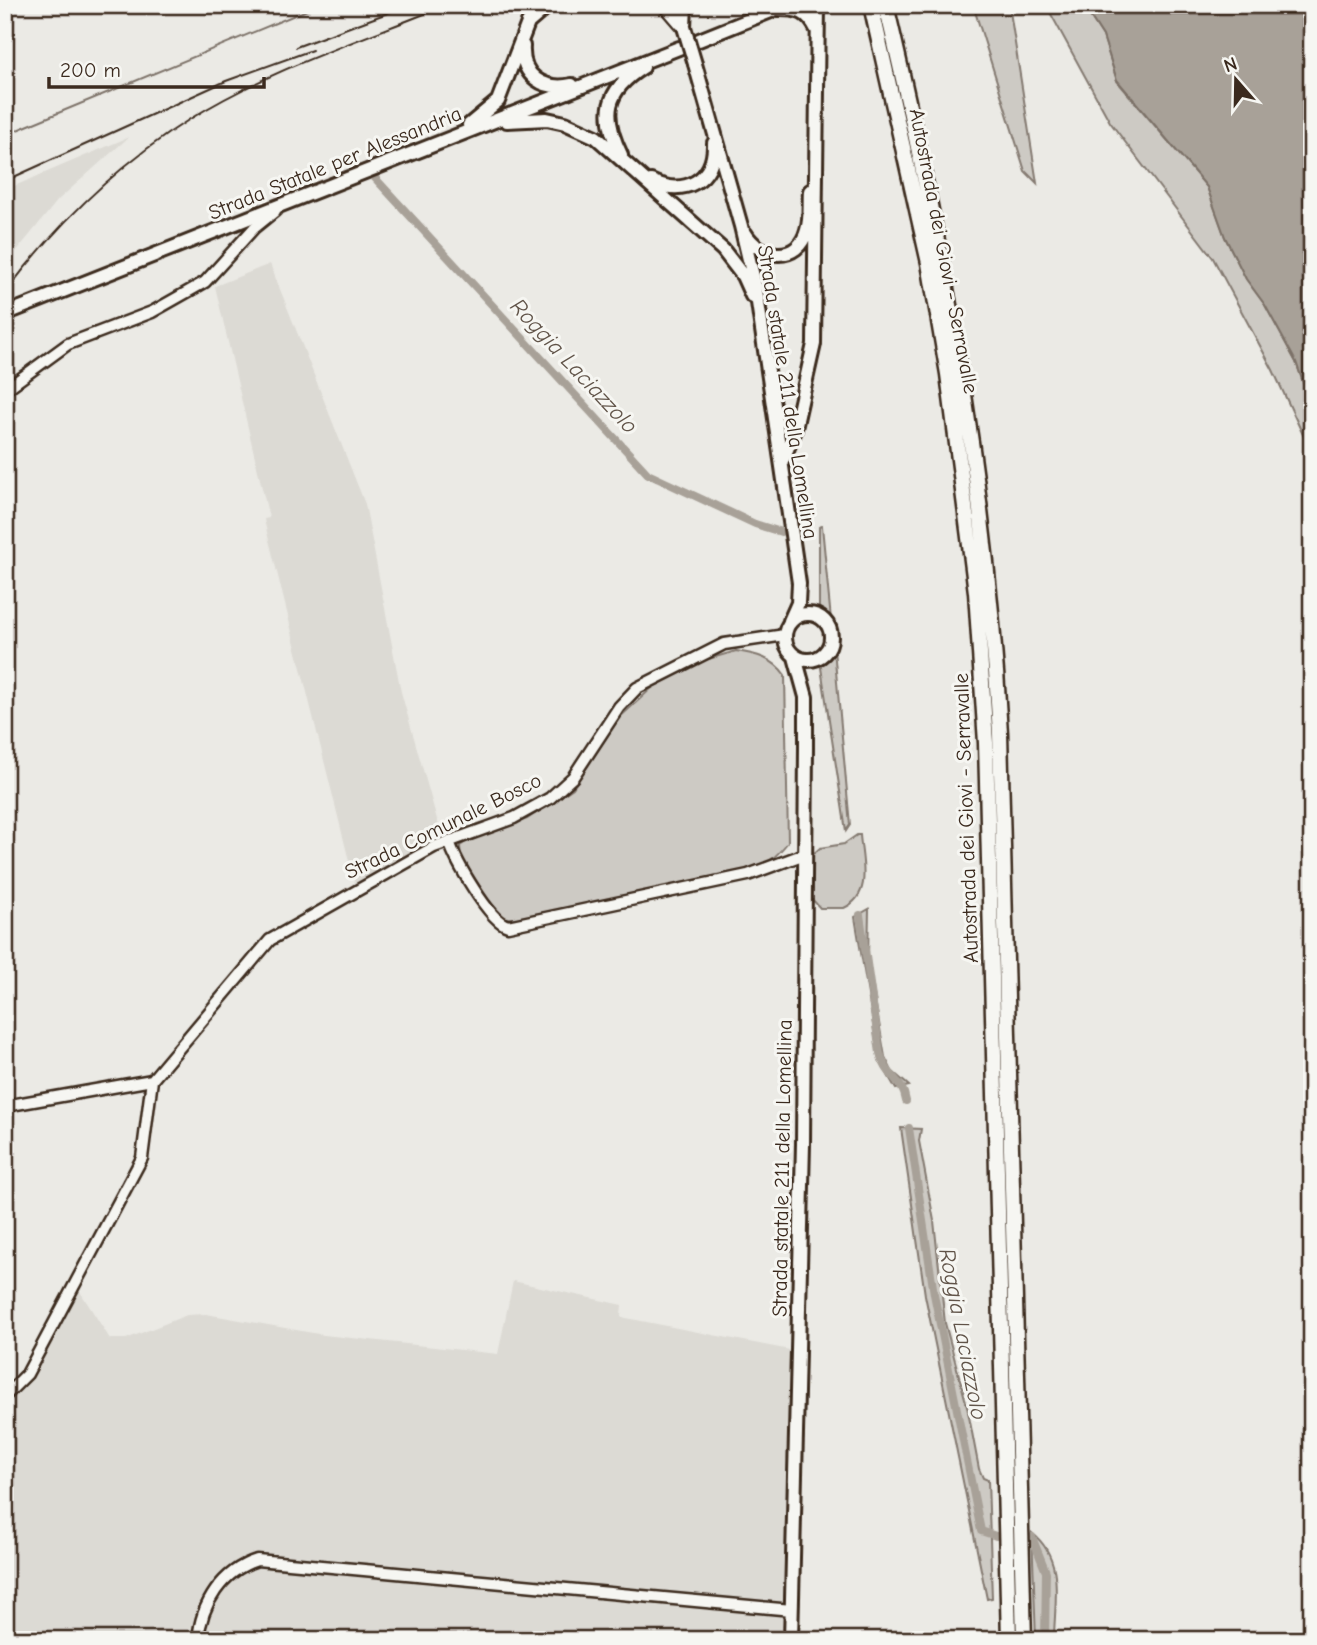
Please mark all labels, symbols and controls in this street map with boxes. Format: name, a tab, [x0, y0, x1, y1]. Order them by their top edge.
scale bar	[49, 46, 264, 90]
north arrow	[1202, 46, 1272, 116]
text: N	[1221, 53, 1240, 77]
text: 200 m	[60, 58, 121, 82]
street label: Strada Statale per Alessandria	[205, 101, 465, 225]
street label: Autostrada dei Giovi - Serravalle	[905, 106, 983, 396]
street label: Strada statale 211 della Lomellina	[753, 243, 823, 541]
water label: Roggia Laciazzolo	[505, 293, 643, 439]
street label: Autostrada dei Giovi - Serravalle	[949, 673, 983, 963]
street label: Strada Comunale Bosco	[341, 768, 545, 884]
street label: Strada statale 211 della Lomellina	[767, 1019, 797, 1317]
water label: Roggia Laciazzolo	[933, 1246, 993, 1422]

